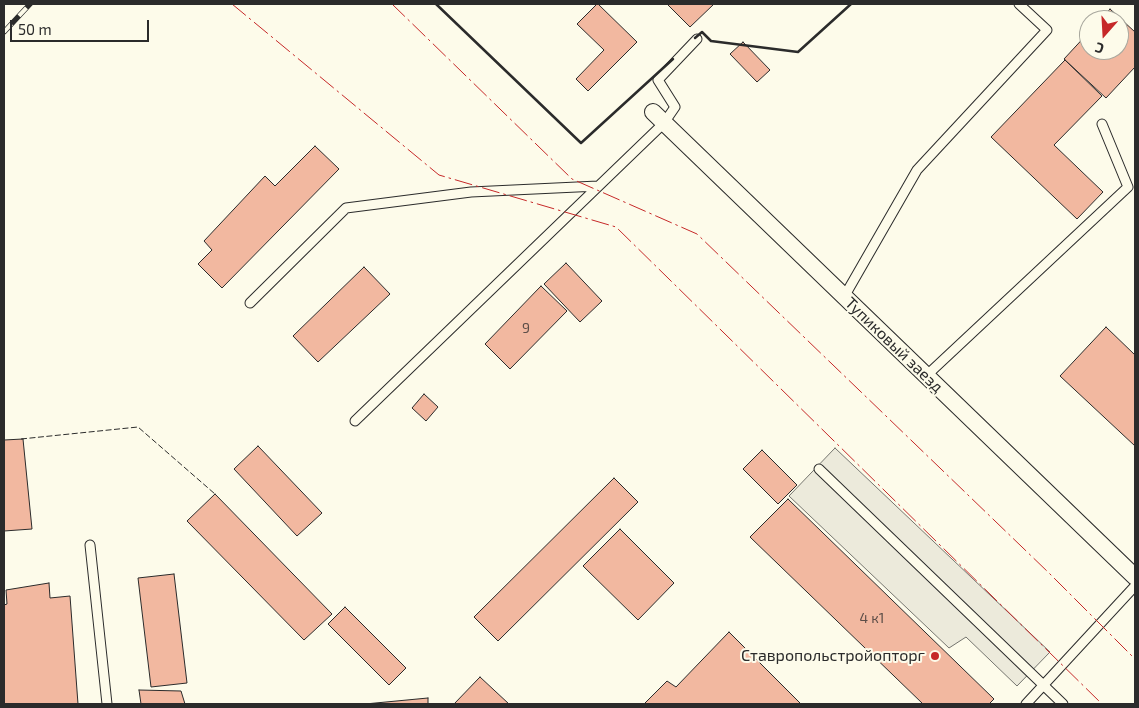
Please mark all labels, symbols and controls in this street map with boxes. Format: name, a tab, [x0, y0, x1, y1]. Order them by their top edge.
scale bar	[12, 10, 151, 42]
north arrow	[1079, 10, 1129, 60]
text: 50 m	[18, 20, 52, 38]
text: С	[1093, 39, 1106, 58]
street label: Тупиковый заезд	[841, 293, 947, 397]
house number: 9	[522, 320, 530, 336]
house number: 4 к1	[860, 610, 884, 626]
place label: Ставропольстройопторг	[741, 646, 925, 666]
marker: Ставропольстройопторг	[929, 650, 941, 662]

